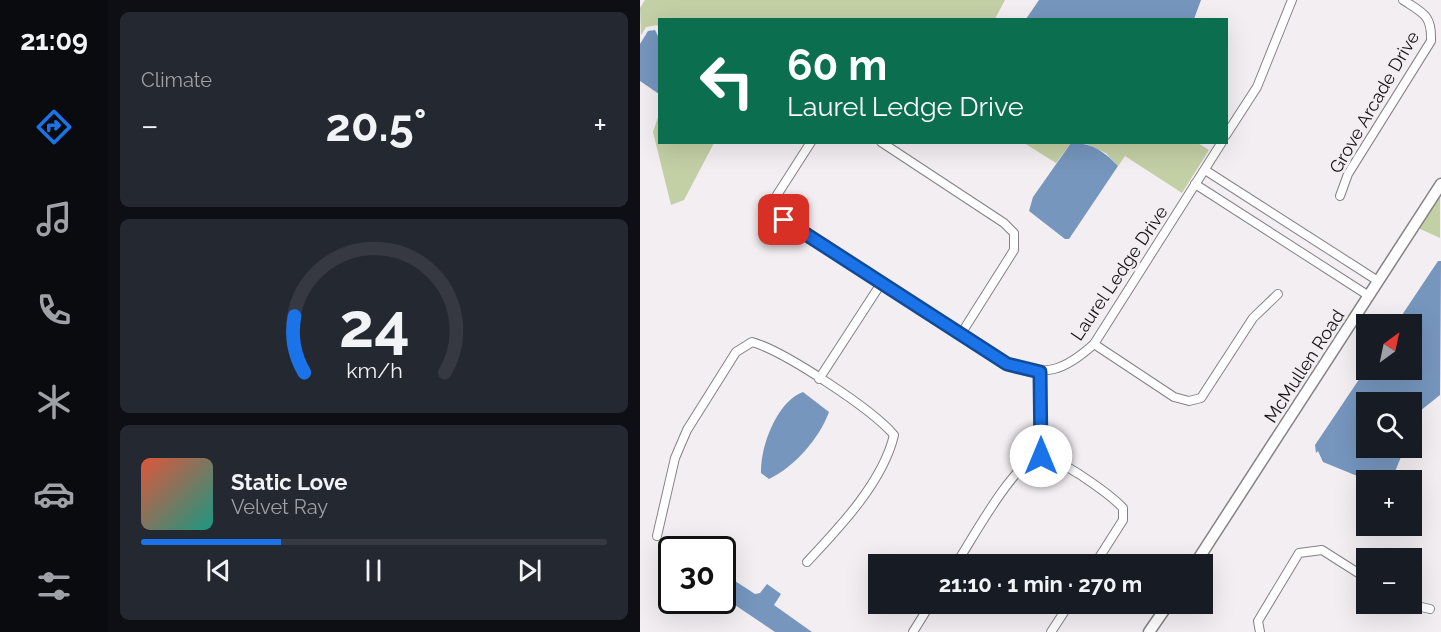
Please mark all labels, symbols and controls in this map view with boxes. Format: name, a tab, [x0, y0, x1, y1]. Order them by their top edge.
text: 21:09	[20, 25, 88, 56]
street label: Grove Arcade Drive	[1325, 27, 1423, 177]
text: 60 m	[787, 41, 887, 90]
icon: left	[688, 42, 766, 120]
text: Climate	[141, 68, 212, 92]
text: Laurel Ledge Drive	[787, 91, 1024, 122]
text: 20.5°	[326, 99, 426, 152]
icon: directions	[33, 106, 75, 148]
text: −	[141, 106, 159, 145]
text: +	[593, 106, 607, 145]
pin	[758, 194, 809, 245]
icon: music	[33, 198, 75, 240]
street label: Laurel Ledge Drive	[1066, 201, 1172, 344]
icon: arrive	[767, 203, 800, 236]
text: 24	[339, 288, 409, 362]
icon: phone	[33, 289, 75, 331]
street label: McMullen Road	[1260, 306, 1348, 426]
north arrow	[1356, 314, 1422, 380]
map controls	[1356, 314, 1422, 614]
text: km/h	[346, 358, 402, 383]
icon: climate	[33, 381, 75, 423]
button: search	[1356, 392, 1422, 458]
position arrow	[1009, 424, 1073, 488]
text: Static Love	[231, 469, 348, 495]
button: +	[1356, 470, 1422, 536]
icon: car	[33, 473, 75, 515]
text: Velvet Ray	[231, 495, 328, 519]
speed limit sign: 30	[658, 536, 736, 614]
button: −	[1356, 548, 1422, 614]
icon: previous	[202, 554, 235, 587]
icon: pause	[357, 554, 390, 587]
icon: next	[513, 554, 546, 587]
icon: filters	[33, 565, 75, 607]
text: 21:10 · 1 min · 270 m	[939, 571, 1142, 597]

